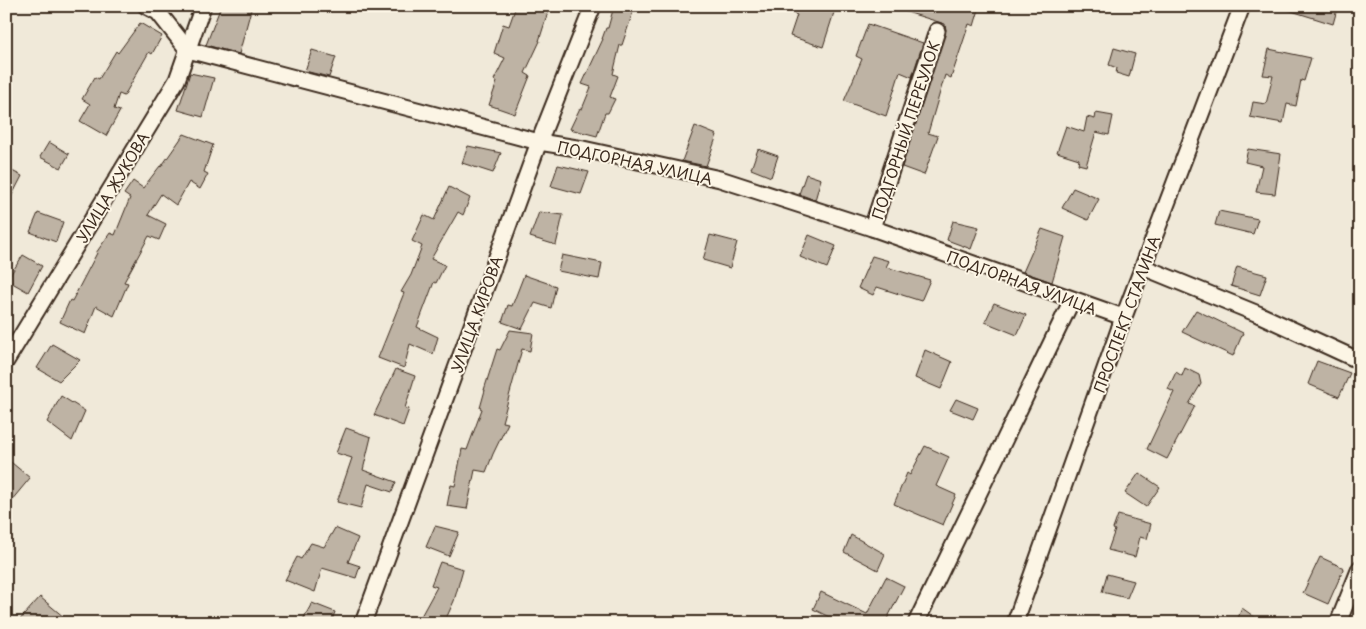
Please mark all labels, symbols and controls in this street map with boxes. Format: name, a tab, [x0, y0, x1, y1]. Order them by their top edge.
street label: ПОДГОРНЫЙ ПЕРЕУЛОК	[865, 37, 945, 222]
street label: УЛИЦА ЖУКОВА	[70, 127, 154, 247]
street label: ПОДГОРНАЯ УЛИЦА	[555, 134, 715, 190]
street label: ПРОСПЕКТ СТАЛИНА	[1087, 232, 1165, 396]
street label: ПОДГОРНАЯ УЛИЦА	[944, 244, 1100, 320]
street label: УЛИЦА КИРОВА	[444, 252, 508, 376]

